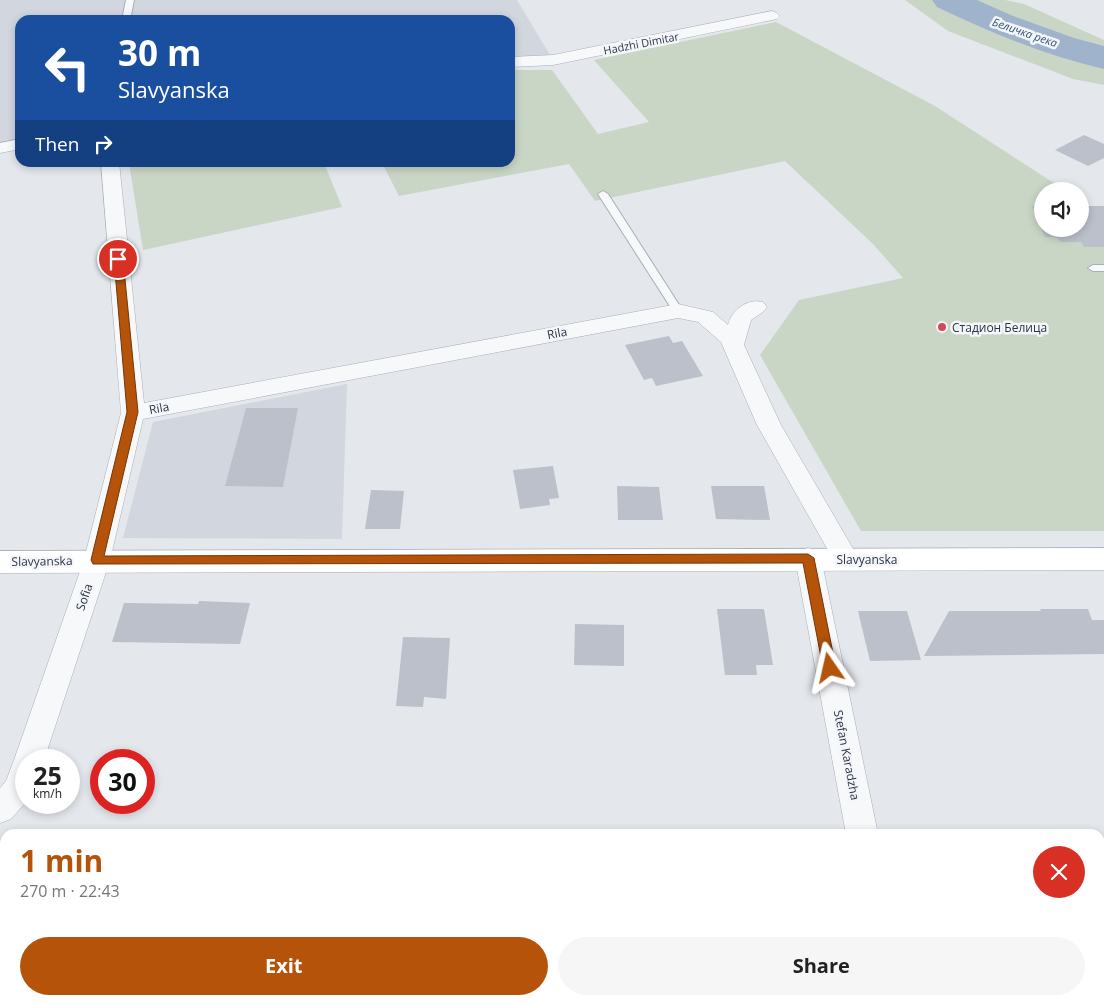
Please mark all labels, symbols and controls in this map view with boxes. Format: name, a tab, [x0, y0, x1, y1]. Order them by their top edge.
water label: Беличка река	[991, 14, 1059, 50]
street label: Hadzhi Dimitar	[602, 28, 681, 58]
text: 30 m	[118, 29, 201, 76]
icon: left	[35, 35, 100, 100]
text: Slavyanska	[118, 74, 230, 104]
icon: right	[89, 130, 117, 158]
text: Then	[35, 131, 79, 157]
map controls	[1034, 182, 1089, 237]
button: sound	[1034, 182, 1089, 237]
pin	[97, 238, 139, 280]
icon: arrive	[104, 245, 132, 273]
place label: Стадион Белица	[952, 319, 1047, 336]
marker: Стадион Белица	[936, 321, 948, 333]
street label: Rila	[545, 323, 569, 343]
street label: Rila	[147, 398, 171, 418]
street label: Slavyanska	[836, 551, 898, 568]
street label: Slavyanska	[11, 552, 73, 570]
street label: Sofia	[71, 581, 97, 613]
position arrow	[803, 641, 855, 693]
street label: Stefan Karadzha	[830, 709, 864, 801]
speed limit sign: 30	[90, 749, 155, 814]
text: 25	[33, 758, 62, 792]
text: km/h	[33, 785, 62, 802]
text: 1 min	[20, 840, 103, 881]
button: close	[1033, 846, 1085, 898]
text: 270 m · 22:43	[20, 880, 120, 902]
button: Exit	[20, 937, 548, 995]
button: Share	[558, 937, 1085, 995]

